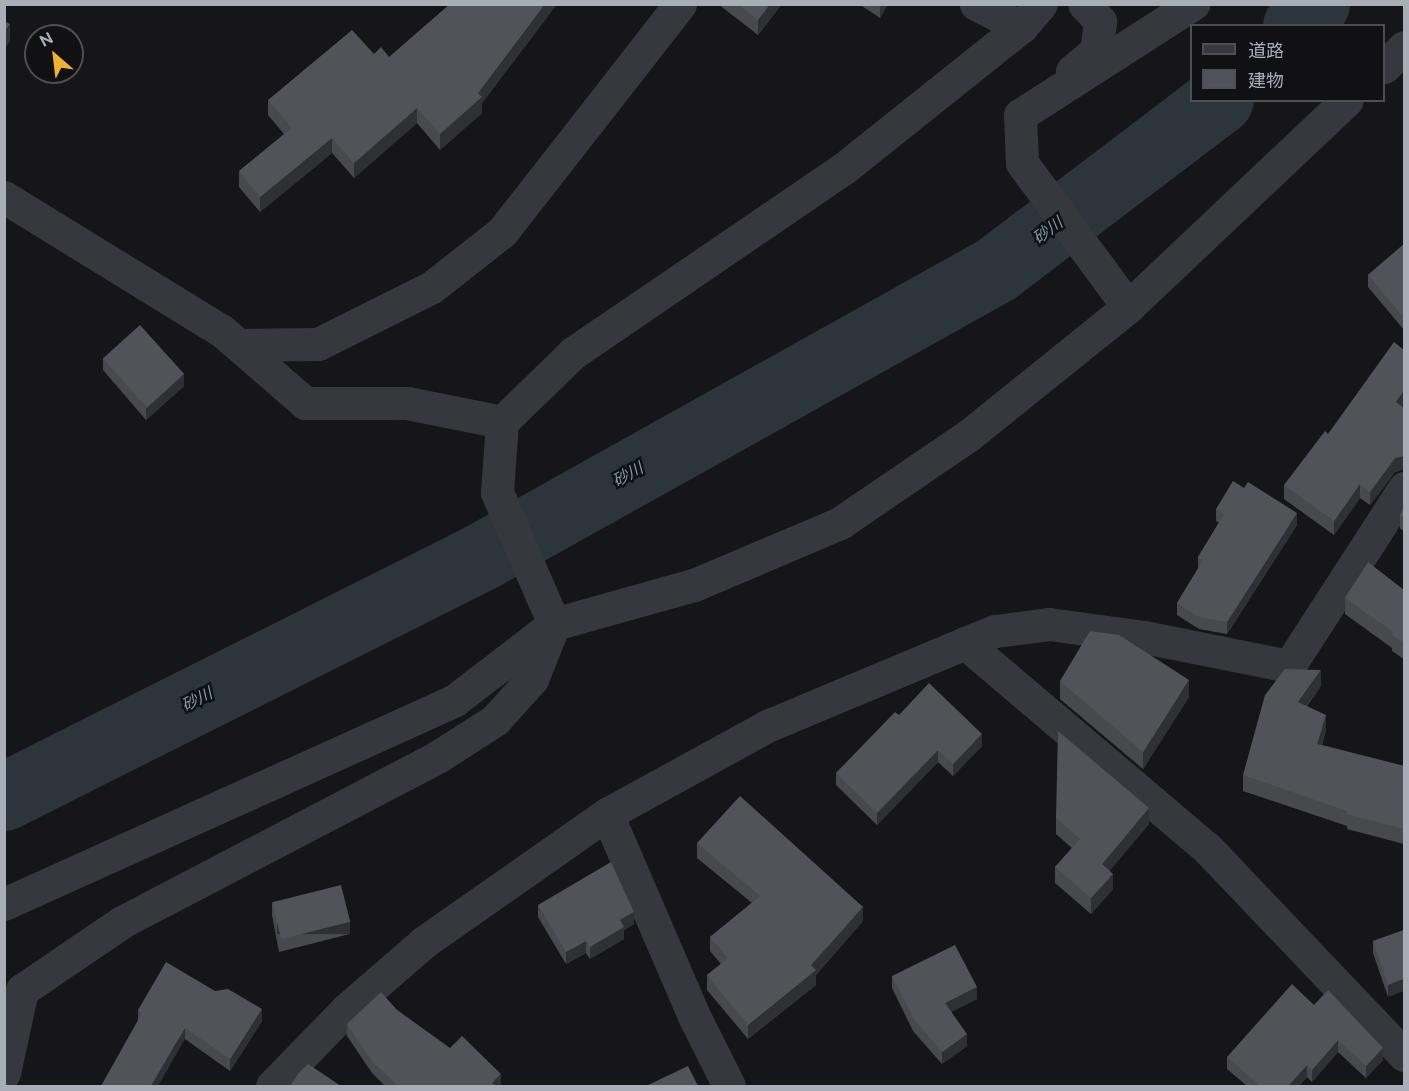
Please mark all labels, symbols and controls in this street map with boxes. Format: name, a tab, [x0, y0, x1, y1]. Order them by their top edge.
north arrow	[24, 24, 84, 84]
legend	[1190, 24, 1385, 102]
text: N	[36, 28, 56, 51]
text: 道路	[1248, 40, 1284, 61]
text: 建物	[1248, 70, 1284, 91]
water label: 砂川	[1029, 214, 1067, 248]
water label: 砂川	[609, 459, 647, 491]
water label: 砂川	[178, 684, 216, 716]

